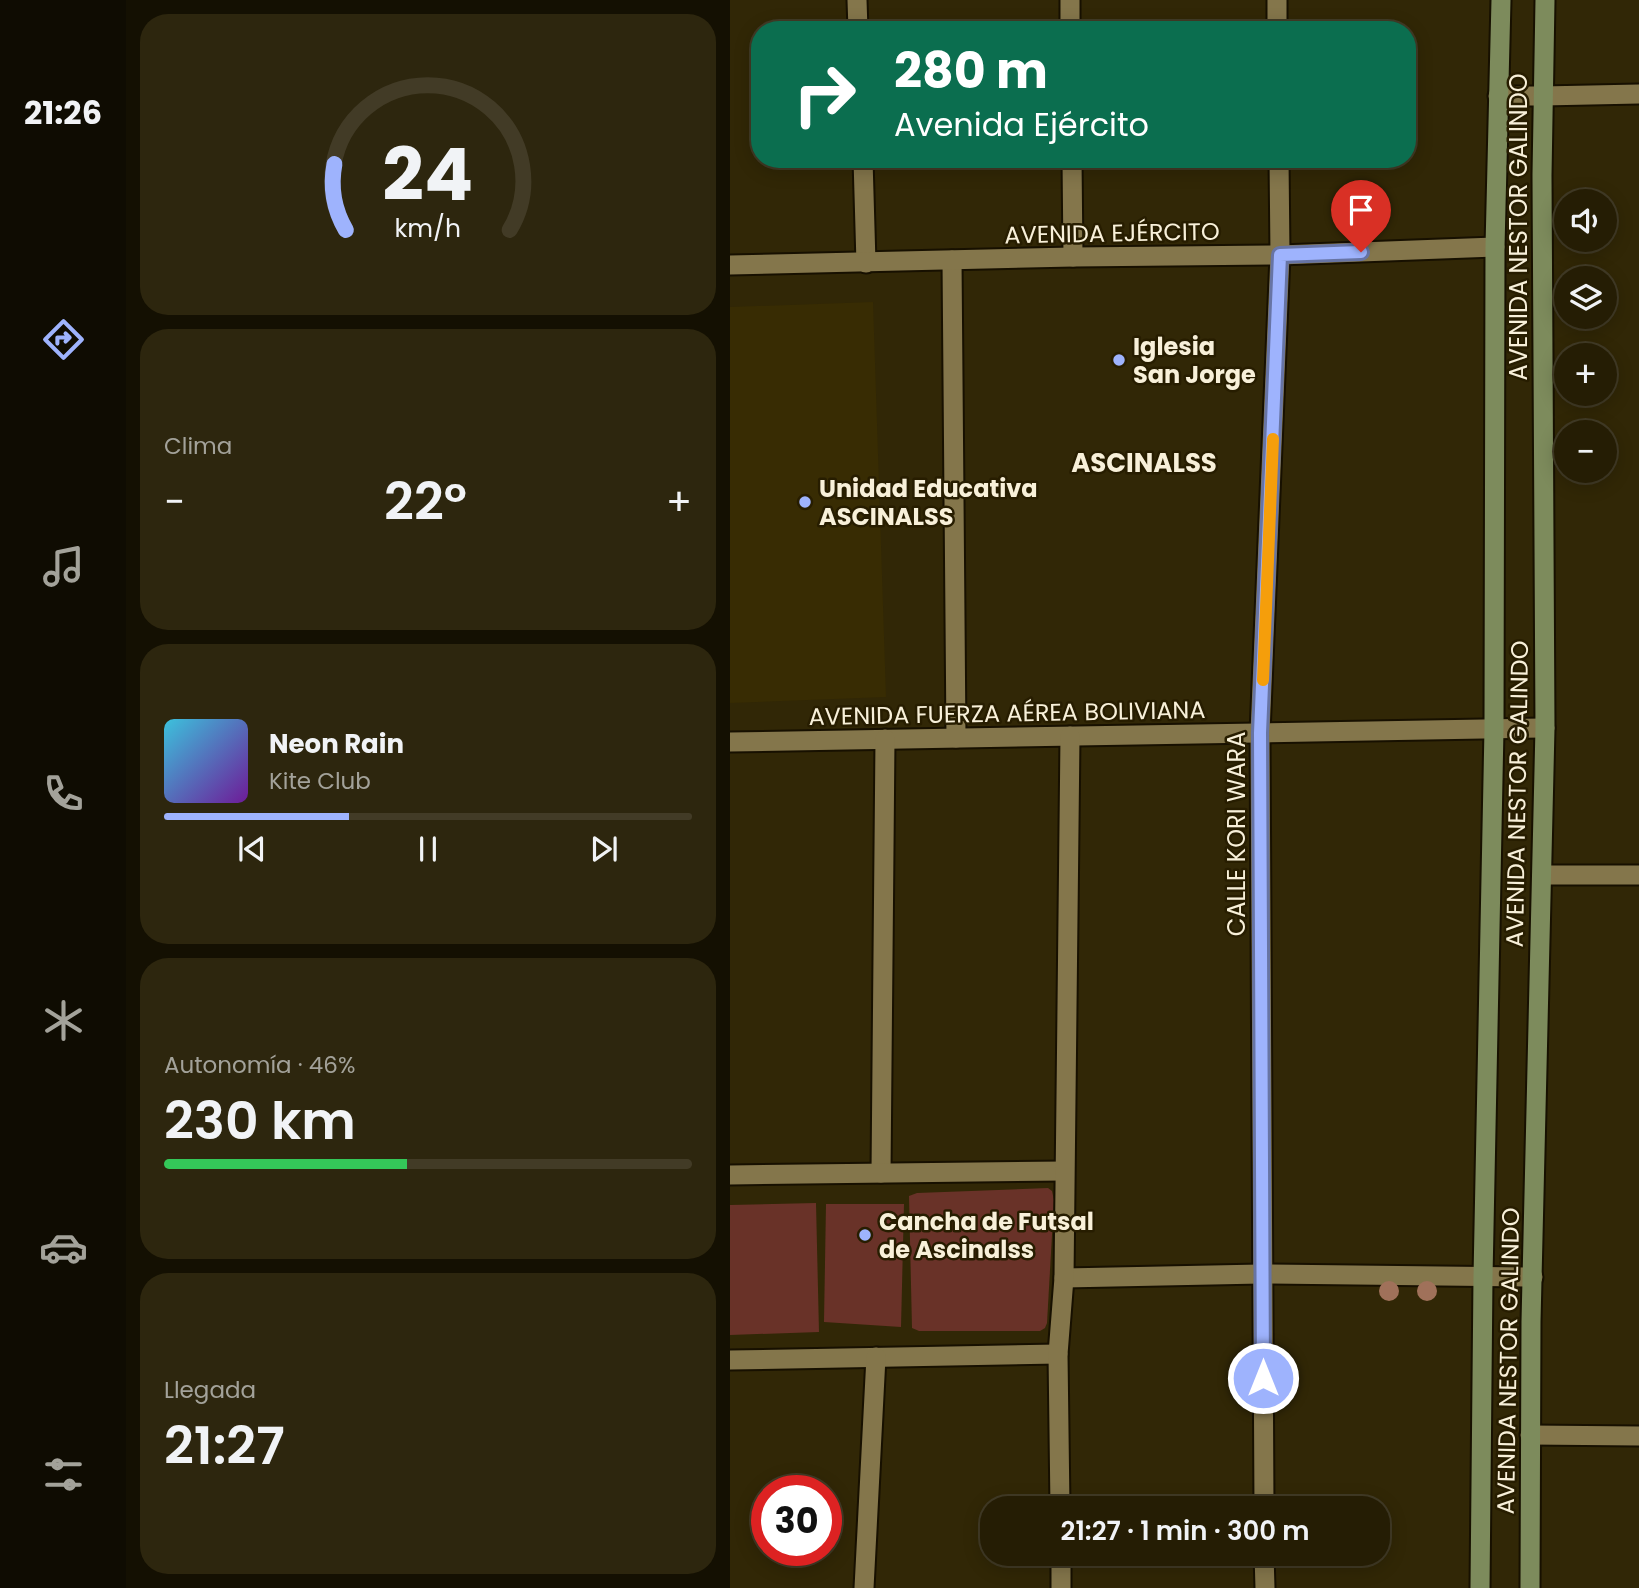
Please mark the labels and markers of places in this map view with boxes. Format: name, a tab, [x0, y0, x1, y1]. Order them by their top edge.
pin	[1331, 180, 1391, 252]
place label: Iglesia San Jorge	[1133, 330, 1256, 391]
marker: Iglesia San Jorge	[1111, 352, 1127, 368]
place label: Unidad Educativa ASCINALSS	[819, 472, 1038, 533]
marker: Unidad Educativa ASCINALSS	[797, 494, 813, 510]
place label: Cancha de Futsal de Ascinalss	[879, 1205, 1094, 1266]
marker: Cancha de Futsal de Ascinalss	[857, 1227, 873, 1243]

